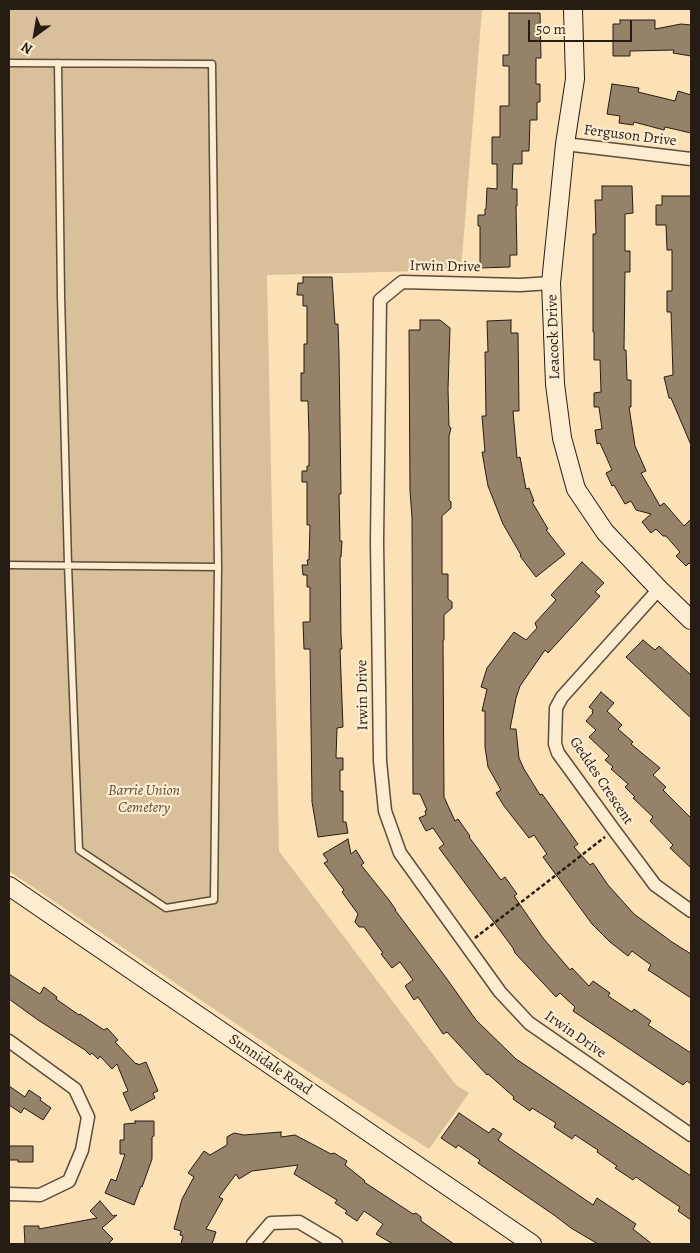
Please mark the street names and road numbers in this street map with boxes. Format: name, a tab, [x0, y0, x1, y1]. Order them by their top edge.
street label: Ferguson Drive	[583, 121, 677, 151]
street label: Irwin Drive	[409, 257, 481, 277]
street label: Leacock Drive	[544, 294, 564, 380]
street label: Irwin Drive	[353, 659, 373, 731]
street label: Geddes Crescent	[565, 734, 637, 828]
street label: Irwin Drive	[541, 1007, 609, 1063]
street label: Sunnidale Road	[225, 1031, 315, 1099]

